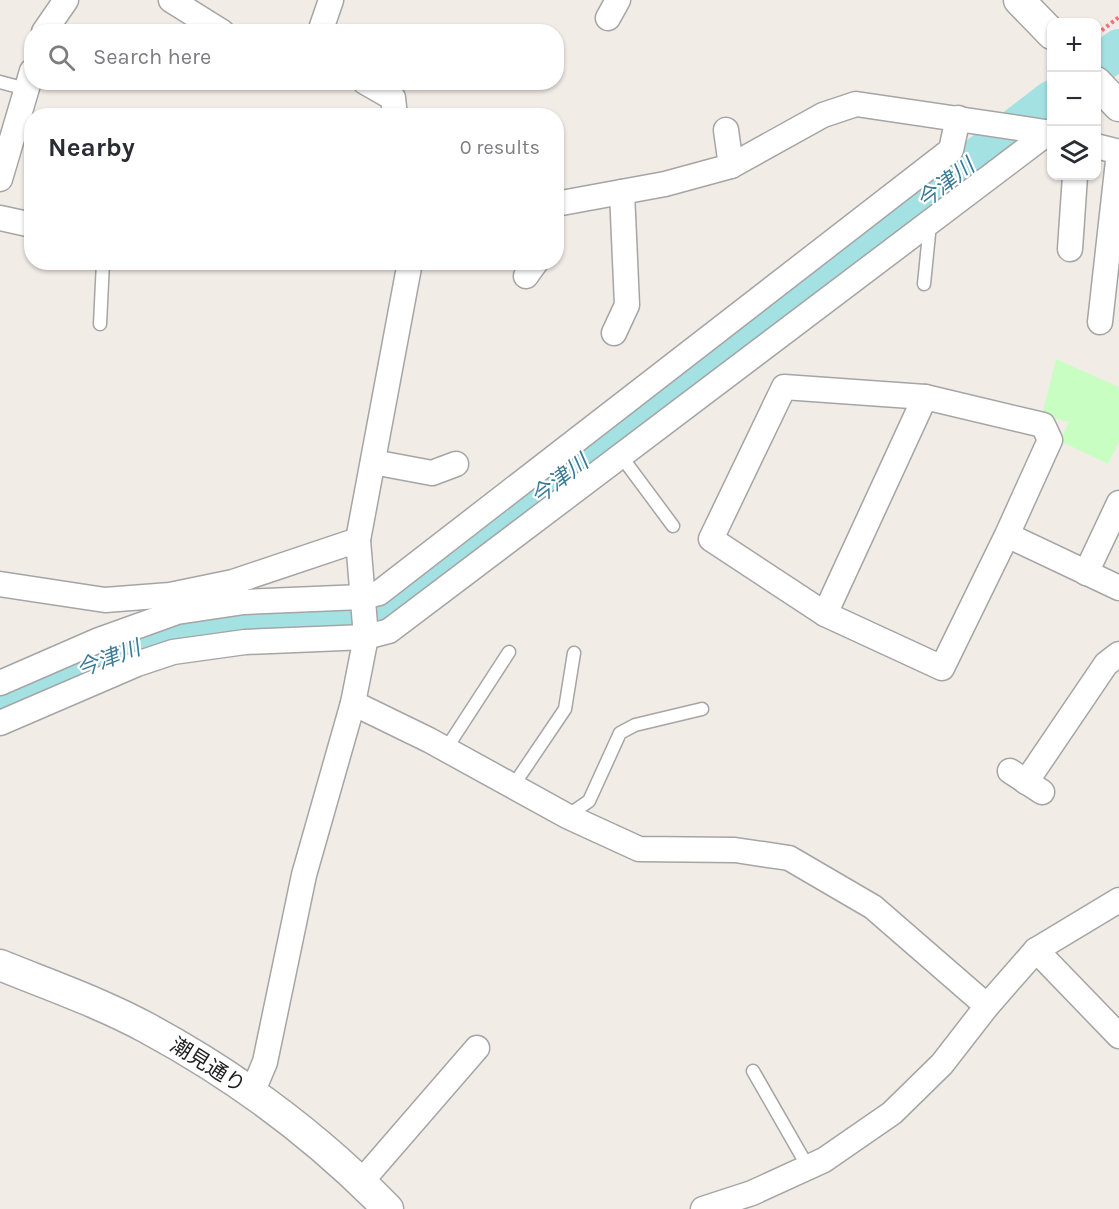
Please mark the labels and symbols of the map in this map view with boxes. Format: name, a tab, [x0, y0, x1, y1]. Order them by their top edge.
water label: 今津川	[912, 152, 981, 214]
water label: 今津川	[526, 448, 595, 510]
water label: 今津川	[73, 634, 146, 683]
street label: 潮見通り	[166, 1033, 250, 1097]

